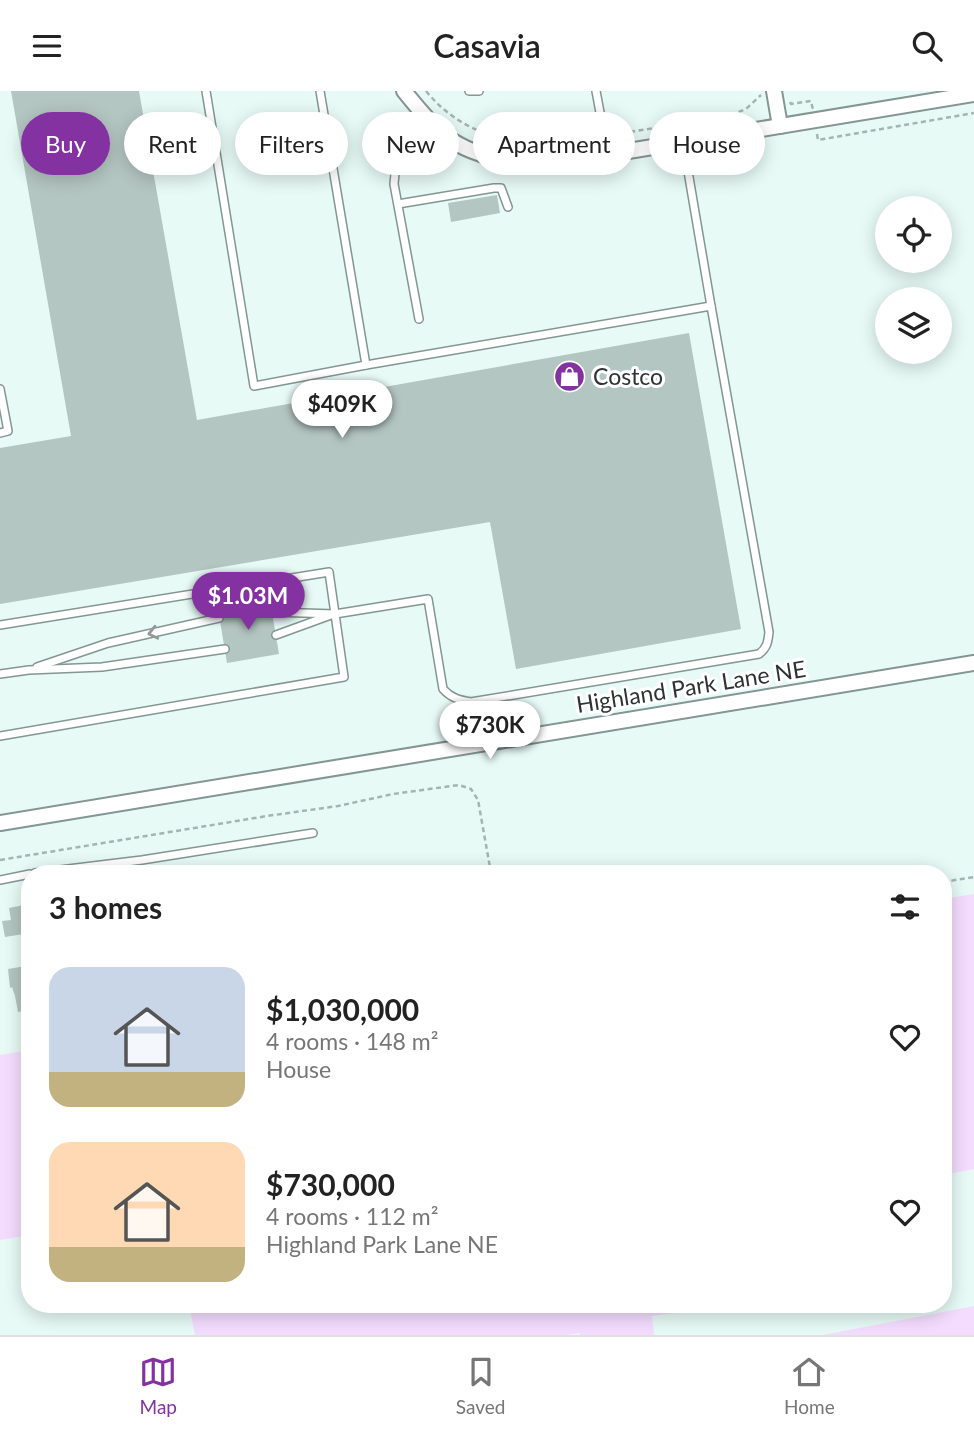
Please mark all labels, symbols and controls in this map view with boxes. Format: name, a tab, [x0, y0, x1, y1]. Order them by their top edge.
text: Casavia	[433, 26, 541, 65]
icon: menu	[28, 27, 66, 65]
icon: search	[908, 27, 946, 65]
chip: Buy	[21, 112, 110, 175]
chip: Rent	[124, 112, 221, 175]
chip: Filters	[235, 112, 348, 175]
chip: New	[362, 112, 459, 175]
chip: Apartment	[473, 112, 635, 175]
chip: House	[649, 112, 765, 175]
map controls	[875, 196, 952, 364]
button: locate	[875, 196, 952, 273]
button: layers	[875, 287, 952, 364]
shop icon: Costco	[553, 360, 587, 394]
place label: Costco	[593, 362, 663, 390]
pin: $409K	[293, 381, 391, 440]
text: $409K	[307, 389, 377, 417]
pin: $1.03M	[191, 573, 305, 632]
text: $1.03M	[208, 581, 288, 609]
one-way arrow	[147, 624, 159, 639]
street label: Highland Park Lane NE	[574, 654, 808, 718]
pin: $730K	[441, 701, 539, 761]
text: $730K	[455, 710, 525, 738]
icon: filters	[886, 888, 924, 926]
text: 3 homes	[49, 889, 162, 925]
text: $1,030,000	[266, 991, 419, 1027]
icon: home	[105, 995, 189, 1079]
icon: heart	[886, 1018, 924, 1056]
text: 4 rooms · 148 m²	[266, 1027, 438, 1055]
text: House	[266, 1055, 331, 1083]
text: $730,000	[266, 1166, 395, 1202]
icon: home	[105, 1170, 189, 1254]
icon: heart	[886, 1193, 924, 1231]
text: 4 rooms · 112 m²	[266, 1202, 438, 1230]
text: Highland Park Lane NE	[266, 1230, 498, 1258]
tab: Map	[139, 1353, 177, 1418]
tab: Saved	[456, 1353, 505, 1418]
tab: Home	[784, 1353, 835, 1418]

